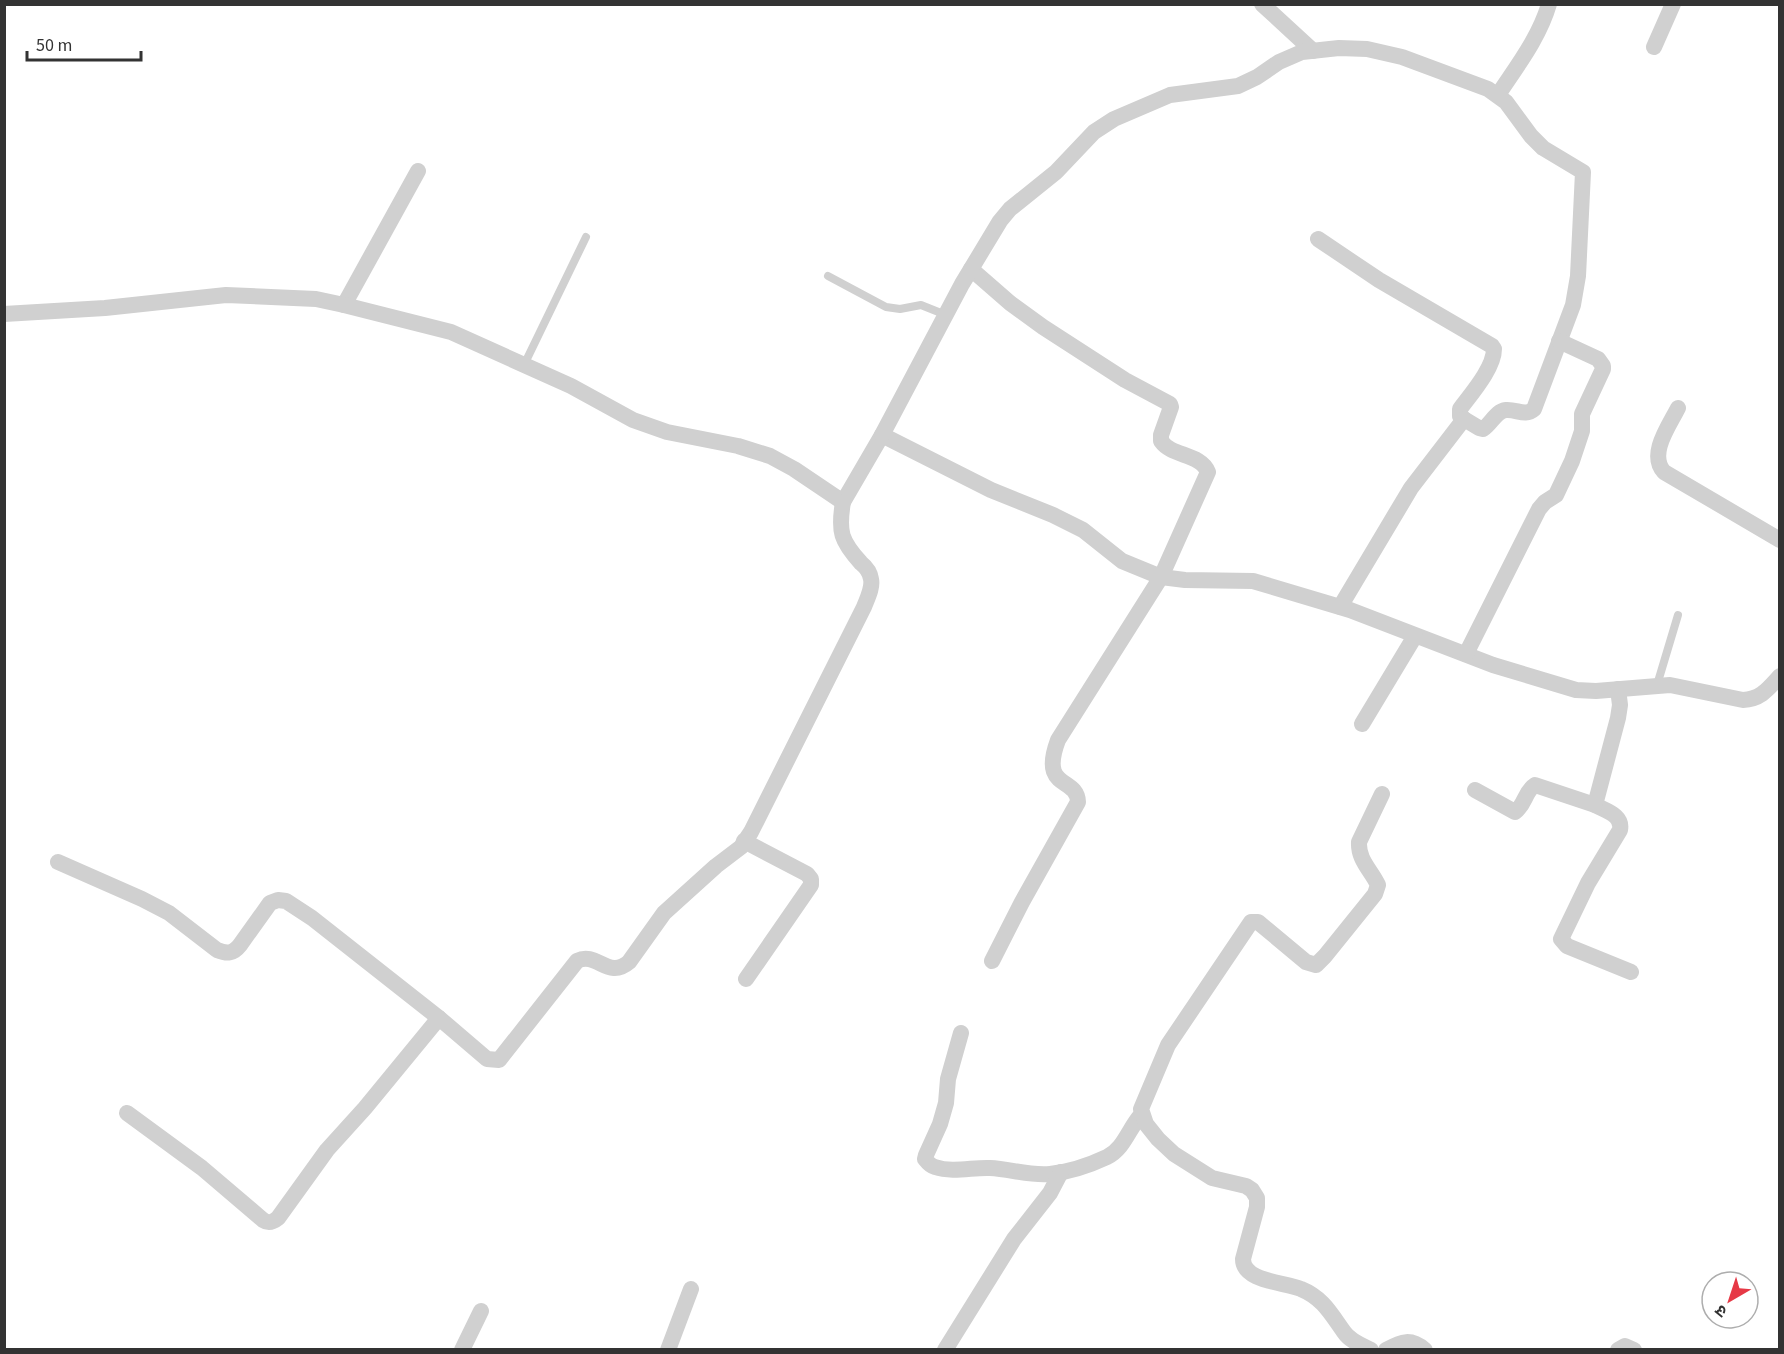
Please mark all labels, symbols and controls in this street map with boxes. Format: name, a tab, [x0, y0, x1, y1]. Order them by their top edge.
scale bar	[27, 24, 141, 62]
text: 50 m	[36, 33, 72, 58]
north arrow	[1700, 1270, 1760, 1330]
text: उ	[1710, 1299, 1732, 1322]

